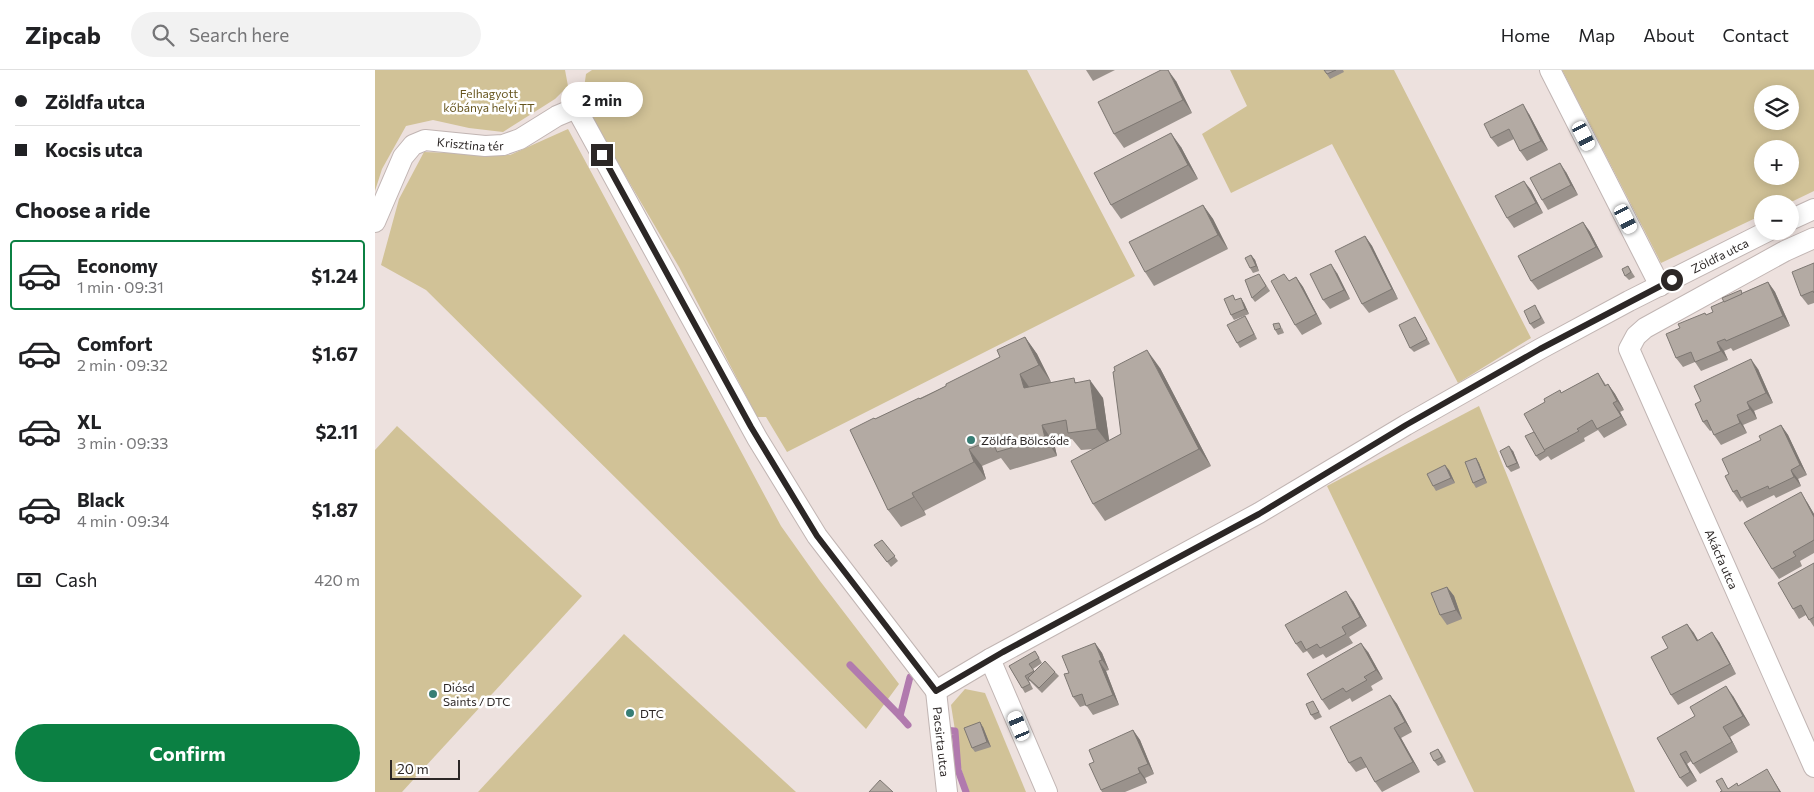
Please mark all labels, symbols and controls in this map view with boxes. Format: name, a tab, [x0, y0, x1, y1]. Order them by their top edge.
search box	[131, 12, 481, 57]
text: Zipcab	[25, 20, 101, 49]
icon: search	[149, 21, 177, 49]
text: Search here	[189, 23, 289, 46]
text: Home	[1501, 24, 1550, 46]
text: Map	[1578, 24, 1615, 46]
text: About	[1643, 24, 1695, 46]
text: Contact	[1723, 24, 1789, 46]
callout: 2 min	[561, 82, 643, 118]
map controls	[1754, 85, 1799, 240]
button: layers	[1754, 85, 1799, 130]
park label: Felhagyott kőbánya helyi TT	[443, 86, 535, 114]
text: Zöldfa utca	[45, 90, 145, 113]
text: 2 min	[582, 90, 622, 109]
car	[1570, 119, 1597, 153]
street label: Krisztina tér	[436, 134, 504, 153]
text: Kocsis utca	[45, 138, 143, 161]
button: +	[1754, 140, 1799, 185]
route end	[591, 144, 613, 166]
button: −	[1754, 195, 1799, 240]
text: Choose a ride	[15, 196, 150, 223]
car	[1612, 202, 1639, 236]
street label: Zöldfa utca	[1689, 235, 1751, 276]
icon: car	[17, 253, 62, 298]
text: Economy	[77, 254, 158, 277]
text: $1.24	[311, 264, 358, 287]
route start	[1661, 269, 1683, 291]
text: 1 min · 09:31	[77, 277, 164, 296]
icon: car	[17, 331, 62, 376]
text: Comfort	[77, 332, 153, 355]
text: $1.67	[312, 342, 358, 365]
text: 2 min · 09:32	[77, 355, 168, 374]
icon: car	[17, 409, 62, 454]
text: XL	[77, 410, 102, 433]
text: $2.11	[315, 420, 358, 443]
text: 3 min · 09:33	[77, 433, 168, 452]
place label: Zöldfa Bölcsőde	[981, 433, 1069, 447]
marker: Zöldfa Bölcsőde	[965, 434, 977, 446]
icon: car	[17, 487, 62, 532]
text: Black	[77, 488, 125, 511]
text: $1.87	[312, 498, 358, 521]
text: 4 min · 09:34	[77, 511, 169, 530]
street label: Akácfa utca	[1703, 527, 1741, 591]
icon: cash	[15, 566, 43, 594]
text: Cash	[55, 568, 97, 591]
text: 420 m	[314, 570, 360, 589]
place label: Diósd Saints / DTC	[443, 680, 511, 708]
marker: Diósd Saints / DTC	[427, 688, 439, 700]
place label: DTC	[640, 706, 664, 720]
street label: Pacsirta utca	[931, 706, 952, 777]
marker: DTC	[624, 707, 636, 719]
car	[1006, 709, 1031, 743]
button: Confirm	[15, 724, 360, 782]
scale bar	[390, 757, 460, 780]
text: 20 m	[397, 760, 429, 777]

